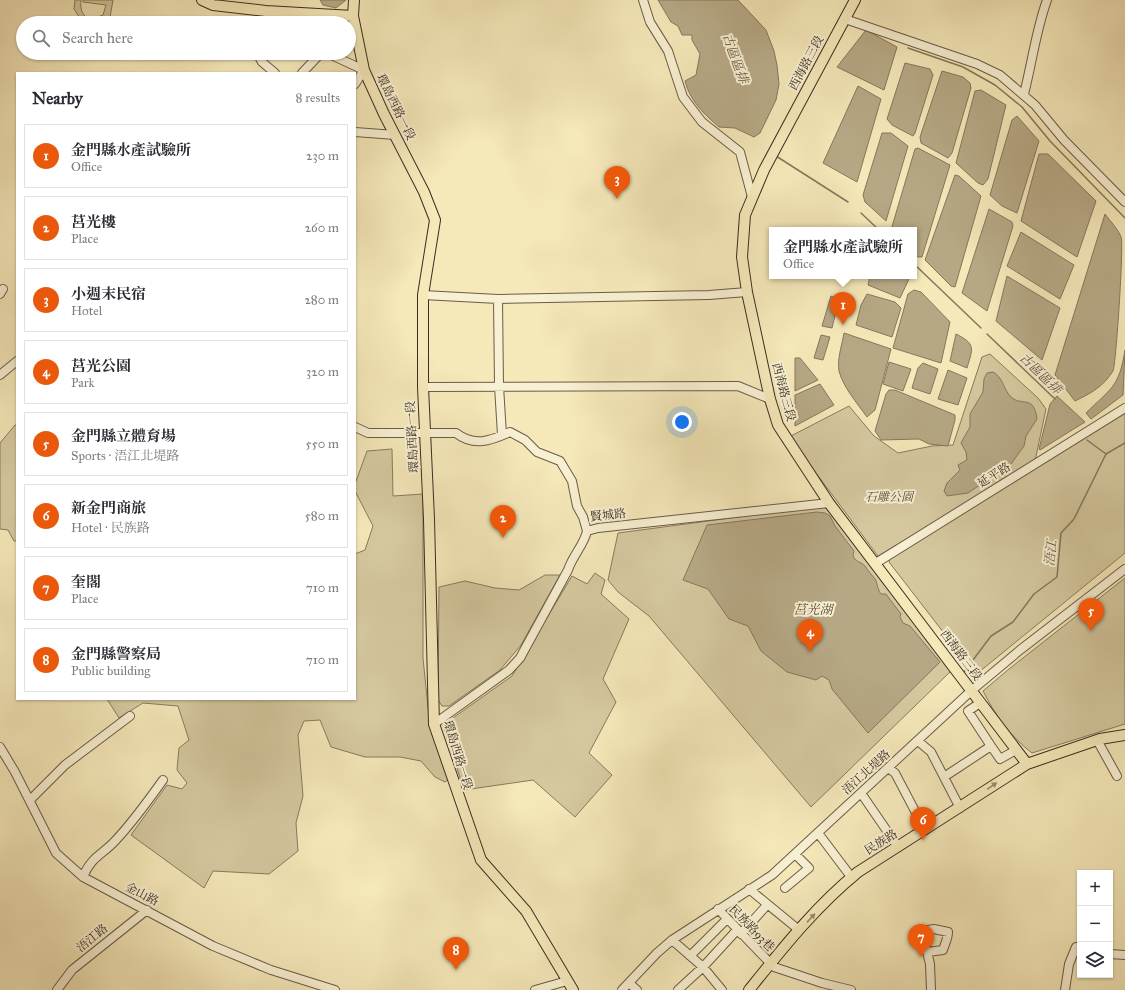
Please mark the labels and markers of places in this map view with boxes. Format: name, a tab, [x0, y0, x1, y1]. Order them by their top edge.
pin: 3	[604, 166, 630, 199]
pin: 1	[830, 292, 856, 325]
pin: 2	[490, 505, 516, 538]
pin: 5	[1078, 598, 1104, 631]
pin: 4	[797, 619, 823, 652]
pin: 6	[910, 807, 936, 840]
pin: 7	[908, 924, 934, 957]
pin: 8	[443, 937, 469, 970]

